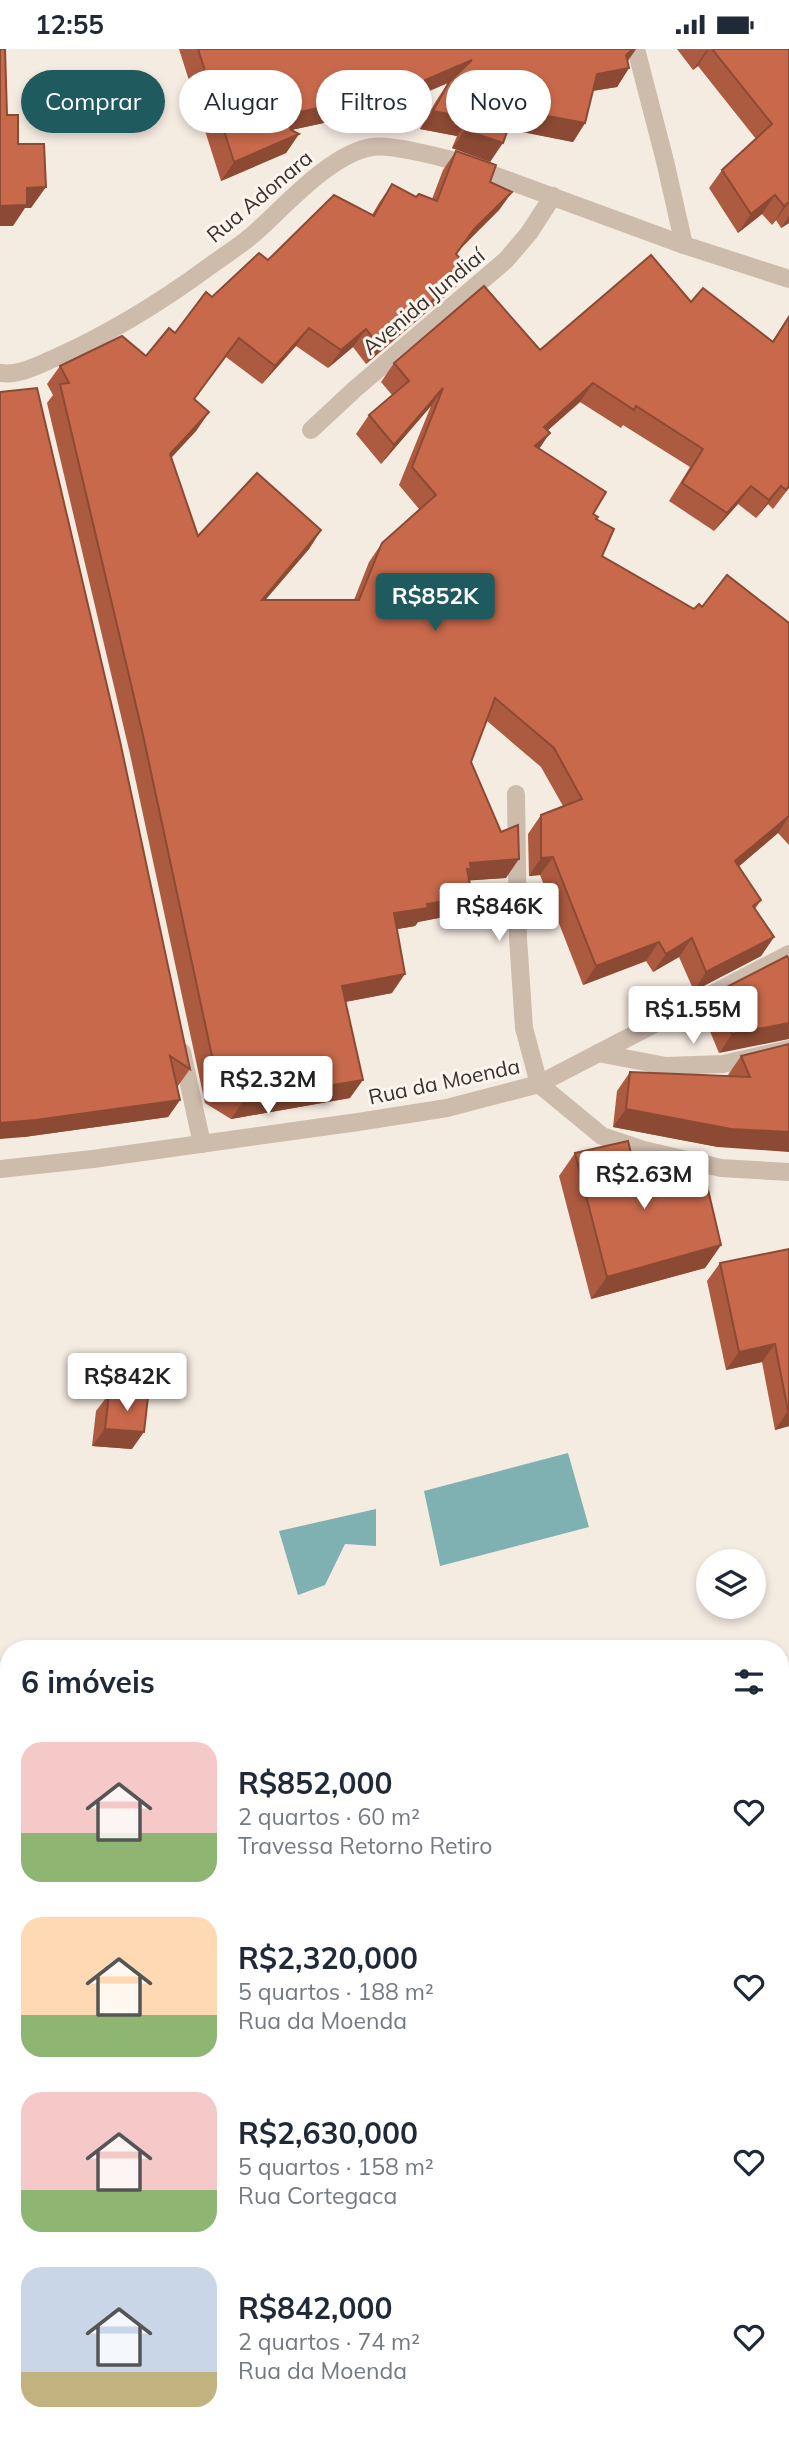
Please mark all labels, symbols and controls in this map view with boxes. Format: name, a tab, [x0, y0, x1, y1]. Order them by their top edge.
text: 12:55	[35, 8, 104, 41]
chip: Comprar	[21, 70, 165, 133]
chip: Alugar	[179, 70, 302, 133]
chip: Filtros	[316, 70, 432, 133]
chip: Novo	[446, 70, 551, 133]
street label: Rua Adonara	[201, 144, 317, 248]
street label: Avenida Jundiaí	[356, 242, 490, 360]
pin: R$852K	[378, 573, 492, 633]
text: R$852K	[392, 581, 478, 610]
pin: R$846K	[442, 883, 556, 943]
text: R$846K	[456, 891, 542, 920]
pin: R$1.55M	[628, 986, 758, 1046]
text: R$1.55M	[644, 994, 742, 1023]
street label: Rua da Moenda	[366, 1052, 522, 1110]
pin: R$2.32M	[203, 1056, 333, 1116]
text: R$2.32M	[219, 1064, 317, 1093]
pin: R$2.63M	[579, 1151, 709, 1211]
text: R$2.63M	[595, 1159, 693, 1188]
pin: R$842K	[70, 1353, 184, 1413]
text: R$842K	[84, 1361, 170, 1390]
map controls	[696, 1549, 766, 1619]
button: layers	[696, 1549, 766, 1619]
text: 6 imóveis	[21, 1663, 155, 1701]
icon: filters	[730, 1663, 768, 1701]
text: R$852,000	[238, 1764, 393, 1802]
icon: home	[77, 1770, 161, 1854]
icon: heart	[730, 1793, 768, 1831]
text: 2 quartos · 60 m²	[238, 1802, 420, 1831]
text: Travessa Retorno Retiro	[238, 1831, 492, 1860]
text: R$2,320,000	[238, 1939, 418, 1977]
icon: home	[77, 1945, 161, 2029]
icon: heart	[730, 1968, 768, 2006]
text: 5 quartos · 188 m²	[238, 1977, 434, 2006]
text: Rua da Moenda	[238, 2006, 407, 2035]
text: R$2,630,000	[238, 2114, 418, 2152]
icon: home	[77, 2120, 161, 2204]
icon: heart	[730, 2143, 768, 2181]
text: 5 quartos · 158 m²	[238, 2152, 434, 2181]
text: Rua Cortegaca	[238, 2181, 397, 2210]
text: R$842,000	[238, 2289, 393, 2327]
icon: home	[77, 2295, 161, 2379]
icon: heart	[730, 2318, 768, 2356]
text: 2 quartos · 74 m²	[238, 2327, 420, 2356]
text: Rua da Moenda	[238, 2356, 407, 2385]

